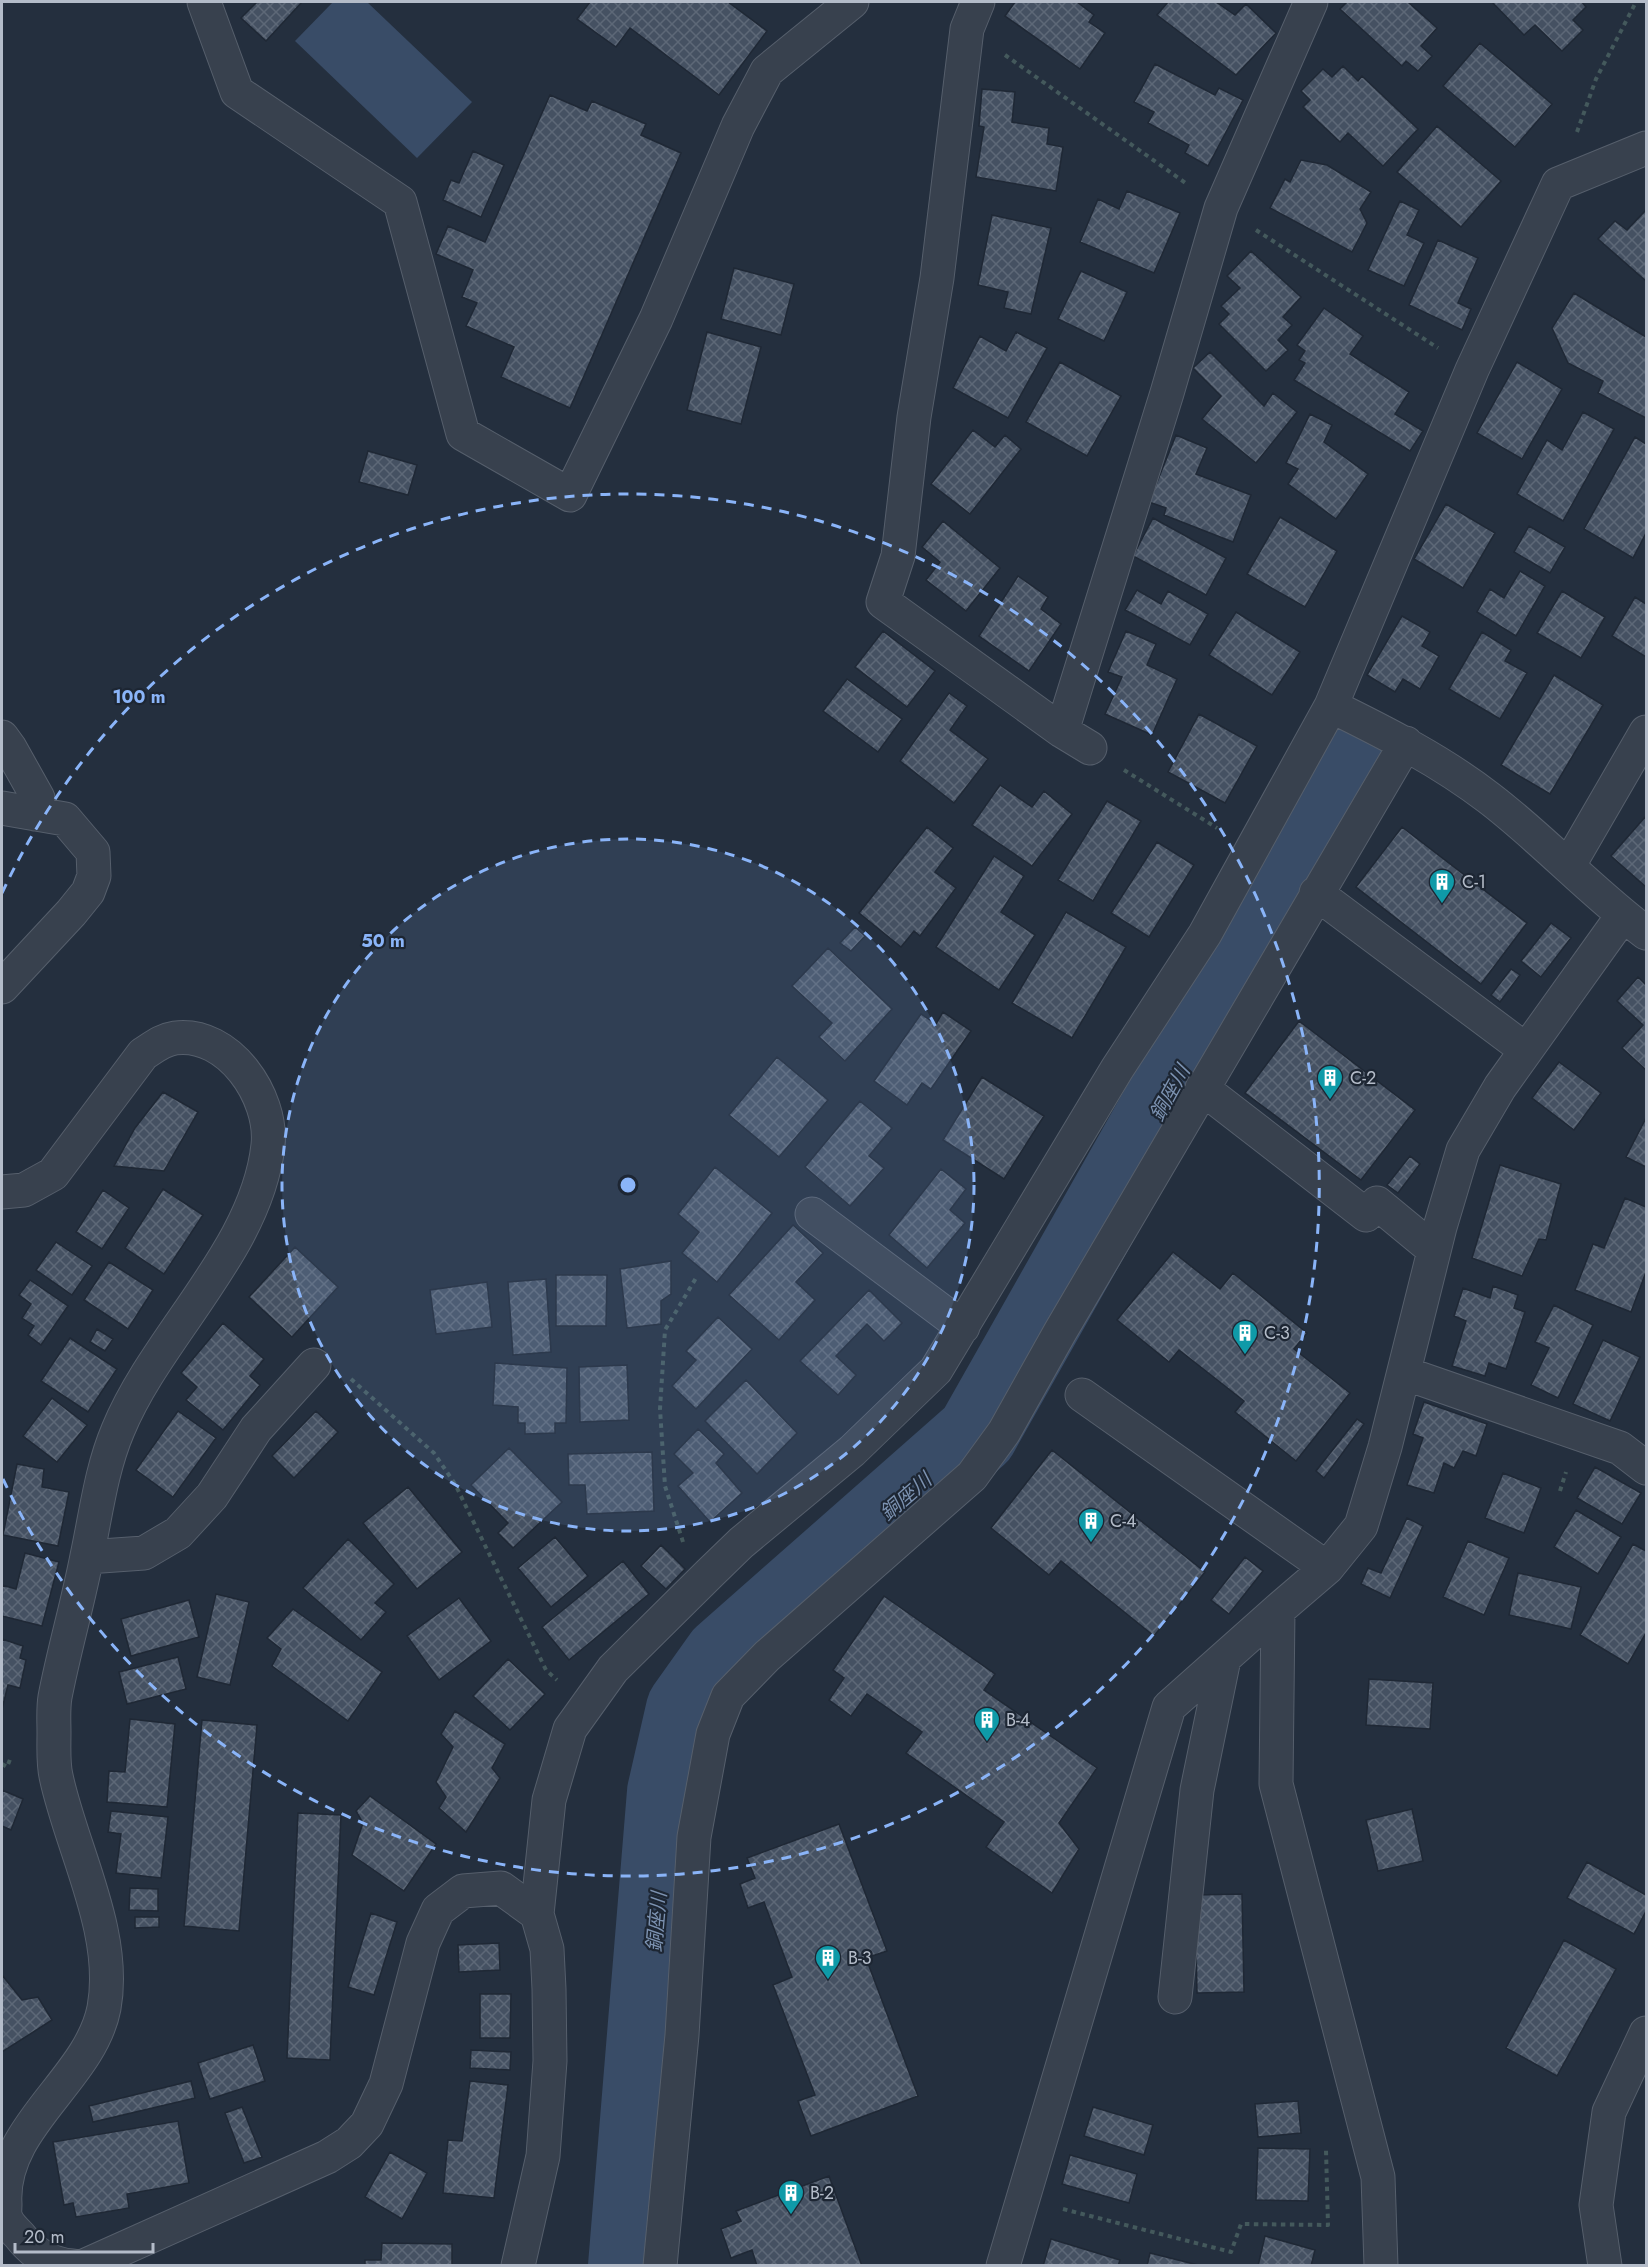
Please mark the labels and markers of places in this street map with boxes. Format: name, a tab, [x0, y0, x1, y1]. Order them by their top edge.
building icon: C-1	[1427, 867, 1457, 905]
place label: C-1	[1462, 869, 1486, 895]
building icon: C-2	[1315, 1063, 1345, 1101]
place label: C-2	[1350, 1065, 1376, 1091]
centre of rings	[618, 1175, 638, 1195]
building icon: C-3	[1230, 1318, 1260, 1356]
place label: C-3	[1264, 1320, 1290, 1346]
building icon: C-4	[1076, 1506, 1106, 1544]
place label: C-4	[1110, 1508, 1137, 1534]
building icon: B-4	[972, 1705, 1002, 1743]
place label: B-4	[1006, 1707, 1030, 1733]
building icon: B-3	[813, 1943, 843, 1981]
place label: B-3	[848, 1945, 872, 1971]
building icon: B-2	[776, 2178, 806, 2216]
place label: B-2	[810, 2180, 834, 2206]

